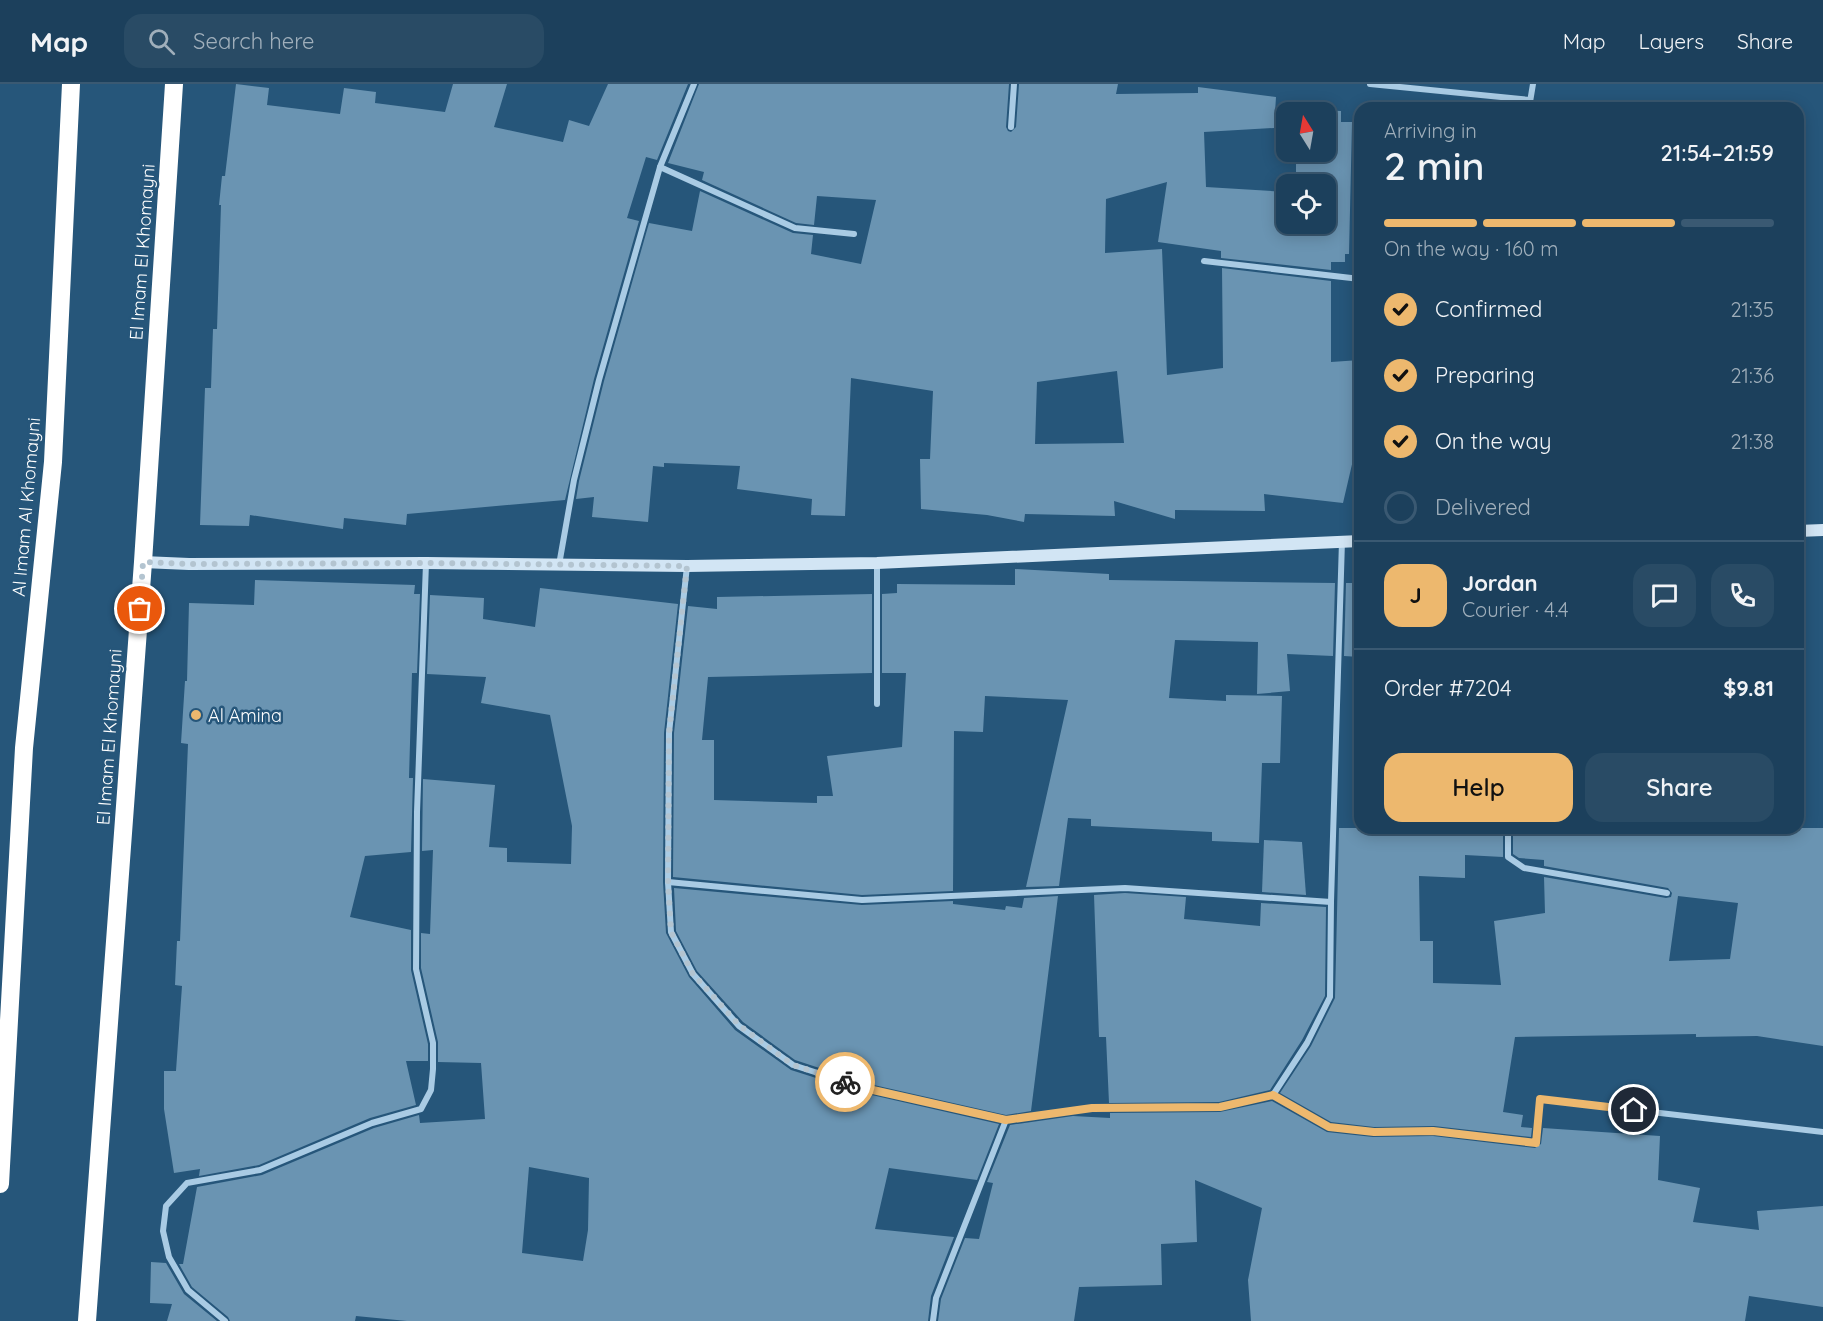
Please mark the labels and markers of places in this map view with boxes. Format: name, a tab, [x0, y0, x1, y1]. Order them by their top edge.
pin	[114, 583, 165, 634]
place label: Al Amina	[208, 704, 282, 727]
marker: Al Amina	[189, 708, 203, 722]
pin	[1608, 1084, 1659, 1135]

